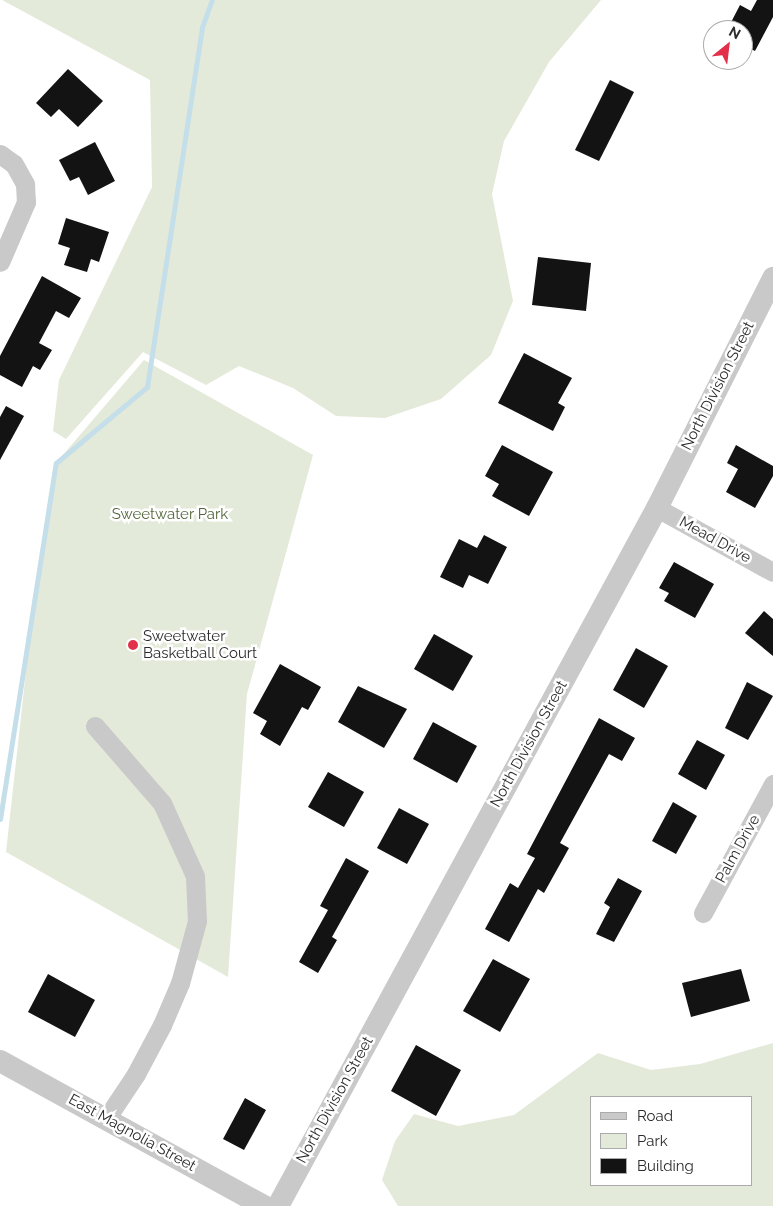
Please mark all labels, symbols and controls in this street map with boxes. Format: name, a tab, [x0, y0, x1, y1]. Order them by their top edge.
north arrow	[703, 20, 753, 70]
text: N	[726, 23, 743, 42]
street label: North Division Street	[678, 319, 758, 453]
park label: Sweetwater Park	[112, 506, 228, 524]
street label: Mead Drive	[676, 513, 754, 567]
place label: Sweetwater Basketball Court	[143, 627, 258, 662]
marker: Sweetwater Basketball Court	[127, 639, 139, 651]
street label: North Division Street	[487, 677, 571, 811]
street label: Palm Drive	[712, 812, 764, 886]
street label: North Division Street	[293, 1033, 377, 1167]
street label: East Magnolia Street	[65, 1091, 199, 1175]
legend	[590, 1096, 753, 1186]
text: Road	[637, 1107, 673, 1125]
text: Park	[637, 1132, 668, 1150]
text: Building	[637, 1157, 694, 1175]

